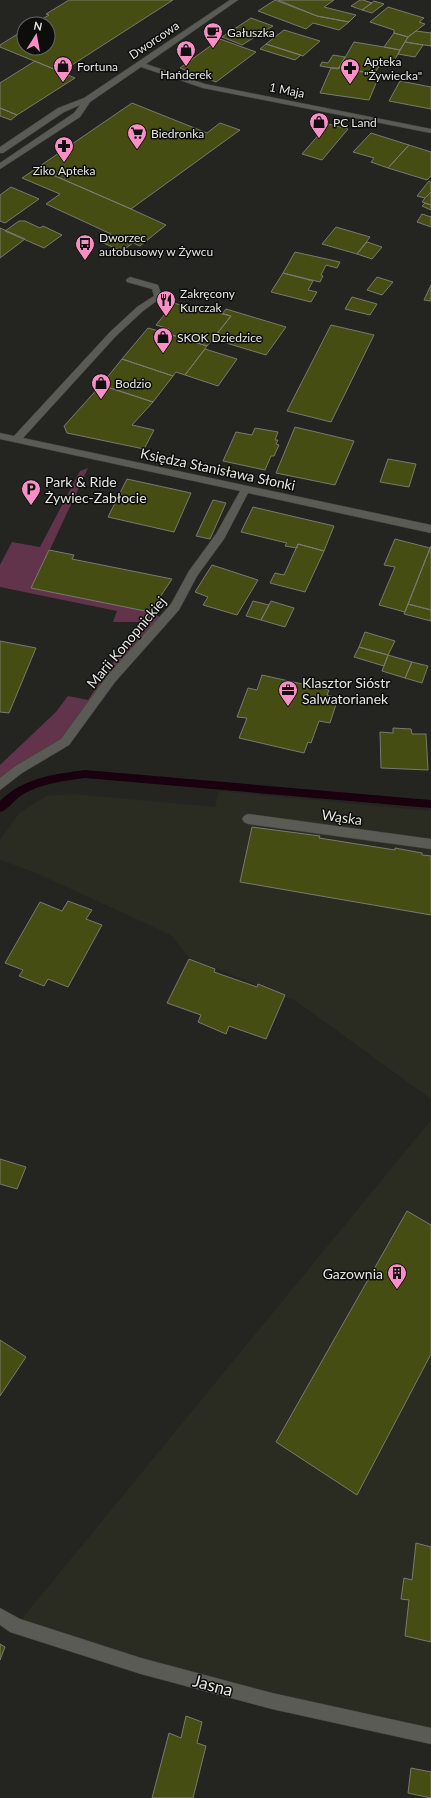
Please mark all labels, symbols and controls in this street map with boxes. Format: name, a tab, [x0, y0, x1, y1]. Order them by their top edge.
north arrow	[16, 16, 56, 56]
street label: Dworcowa	[126, 18, 182, 62]
text: N	[33, 19, 43, 33]
cafe icon: Gałuszka	[202, 21, 224, 49]
place label: Gałuszka	[227, 25, 275, 40]
shop icon: Hańderek	[175, 39, 197, 67]
place label: Apteka "Żywiecka"	[364, 54, 422, 83]
shop icon: Fortuna	[52, 55, 74, 83]
pharmacy icon: Apteka "Żywiecka"	[339, 57, 361, 85]
place label: Fortuna	[77, 59, 118, 74]
place label: Hańderek	[160, 67, 213, 82]
street label: 1 Maja	[268, 79, 306, 101]
shop icon: PC Land	[308, 111, 330, 139]
place label: PC Land	[333, 115, 377, 130]
supermarket icon: Biedronka	[126, 122, 148, 150]
place label: Biedronka	[151, 126, 204, 141]
pharmacy icon: Ziko Apteka	[53, 135, 75, 163]
place label: Ziko Apteka	[33, 163, 95, 178]
place label: Dworzec autobusowy w Żywcu	[99, 230, 213, 259]
bus stop icon: Dworzec autobusowy w Żywcu	[74, 233, 96, 261]
place label: Zakręcony Kurczak	[180, 286, 236, 315]
restaurant icon: Zakręcony Kurczak	[155, 289, 177, 317]
shop icon: SKOK Dziedzice	[152, 326, 174, 354]
place label: SKOK Dziedzice	[177, 330, 262, 345]
shop icon: Bodzio	[90, 372, 112, 400]
place label: Bodzio	[115, 376, 151, 391]
street label: Księdza Stanisława Słonki	[139, 444, 297, 494]
place label: Park & Ride Żywiec-Zabłocie	[45, 473, 147, 506]
parking icon: Park & Ride Żywiec-Zabłocie	[20, 478, 42, 506]
street label: Marii Konopnickiej	[83, 593, 169, 691]
place label: Klasztor Sióstr Salwatorianek	[302, 674, 390, 707]
office icon: Klasztor Sióstr Salwatorianek	[277, 679, 299, 707]
street label: Wąska	[321, 806, 363, 828]
building icon: Gazownia	[386, 1262, 408, 1290]
place label: Gazownia	[323, 1265, 383, 1282]
street label: Jasna	[191, 1670, 235, 1700]

